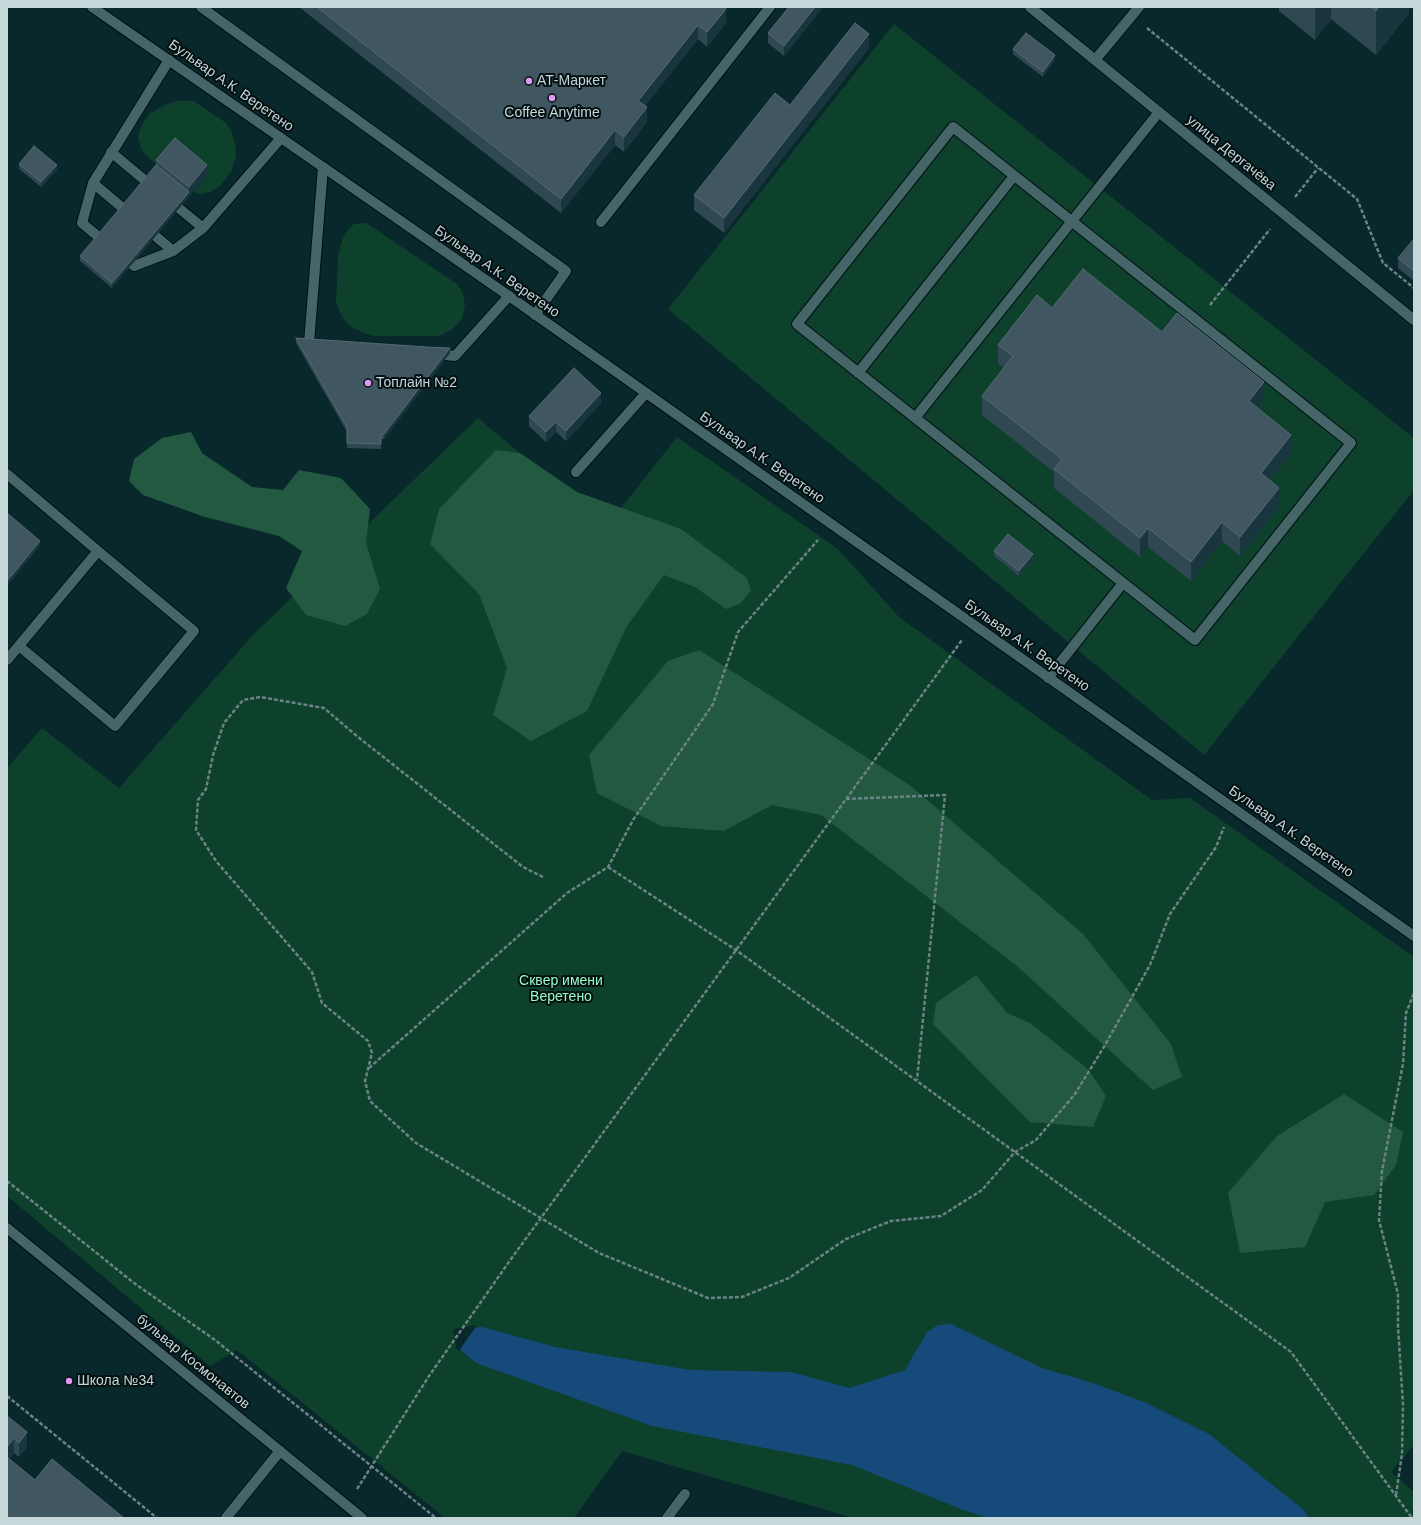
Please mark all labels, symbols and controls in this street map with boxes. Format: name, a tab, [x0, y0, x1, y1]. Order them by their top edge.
street label: Бульвар А.К. Веретено	[165, 36, 297, 136]
place label: АТ-Маркет	[537, 73, 606, 89]
marker: АТ-Маркет	[524, 76, 534, 86]
marker: Coffee Anytime	[547, 93, 557, 103]
place label: Coffee Anytime	[504, 105, 600, 121]
street label: улица Дергачёва	[1183, 112, 1279, 194]
street label: Бульвар А.К. Веретено	[431, 222, 563, 322]
place label: Топлайн №2	[376, 375, 457, 391]
marker: Топлайн №2	[363, 378, 373, 388]
street label: Бульвар А.К. Веретено	[696, 408, 828, 508]
street label: Бульвар А.К. Веретено	[961, 596, 1093, 696]
street label: Бульвар А.К. Веретено	[1225, 782, 1357, 882]
park label: Сквер имени Веретено	[519, 973, 603, 1006]
street label: бульвар Космонавтов	[133, 1311, 253, 1413]
place label: Школа №34	[77, 1373, 154, 1389]
marker: Школа №34	[64, 1376, 74, 1386]

